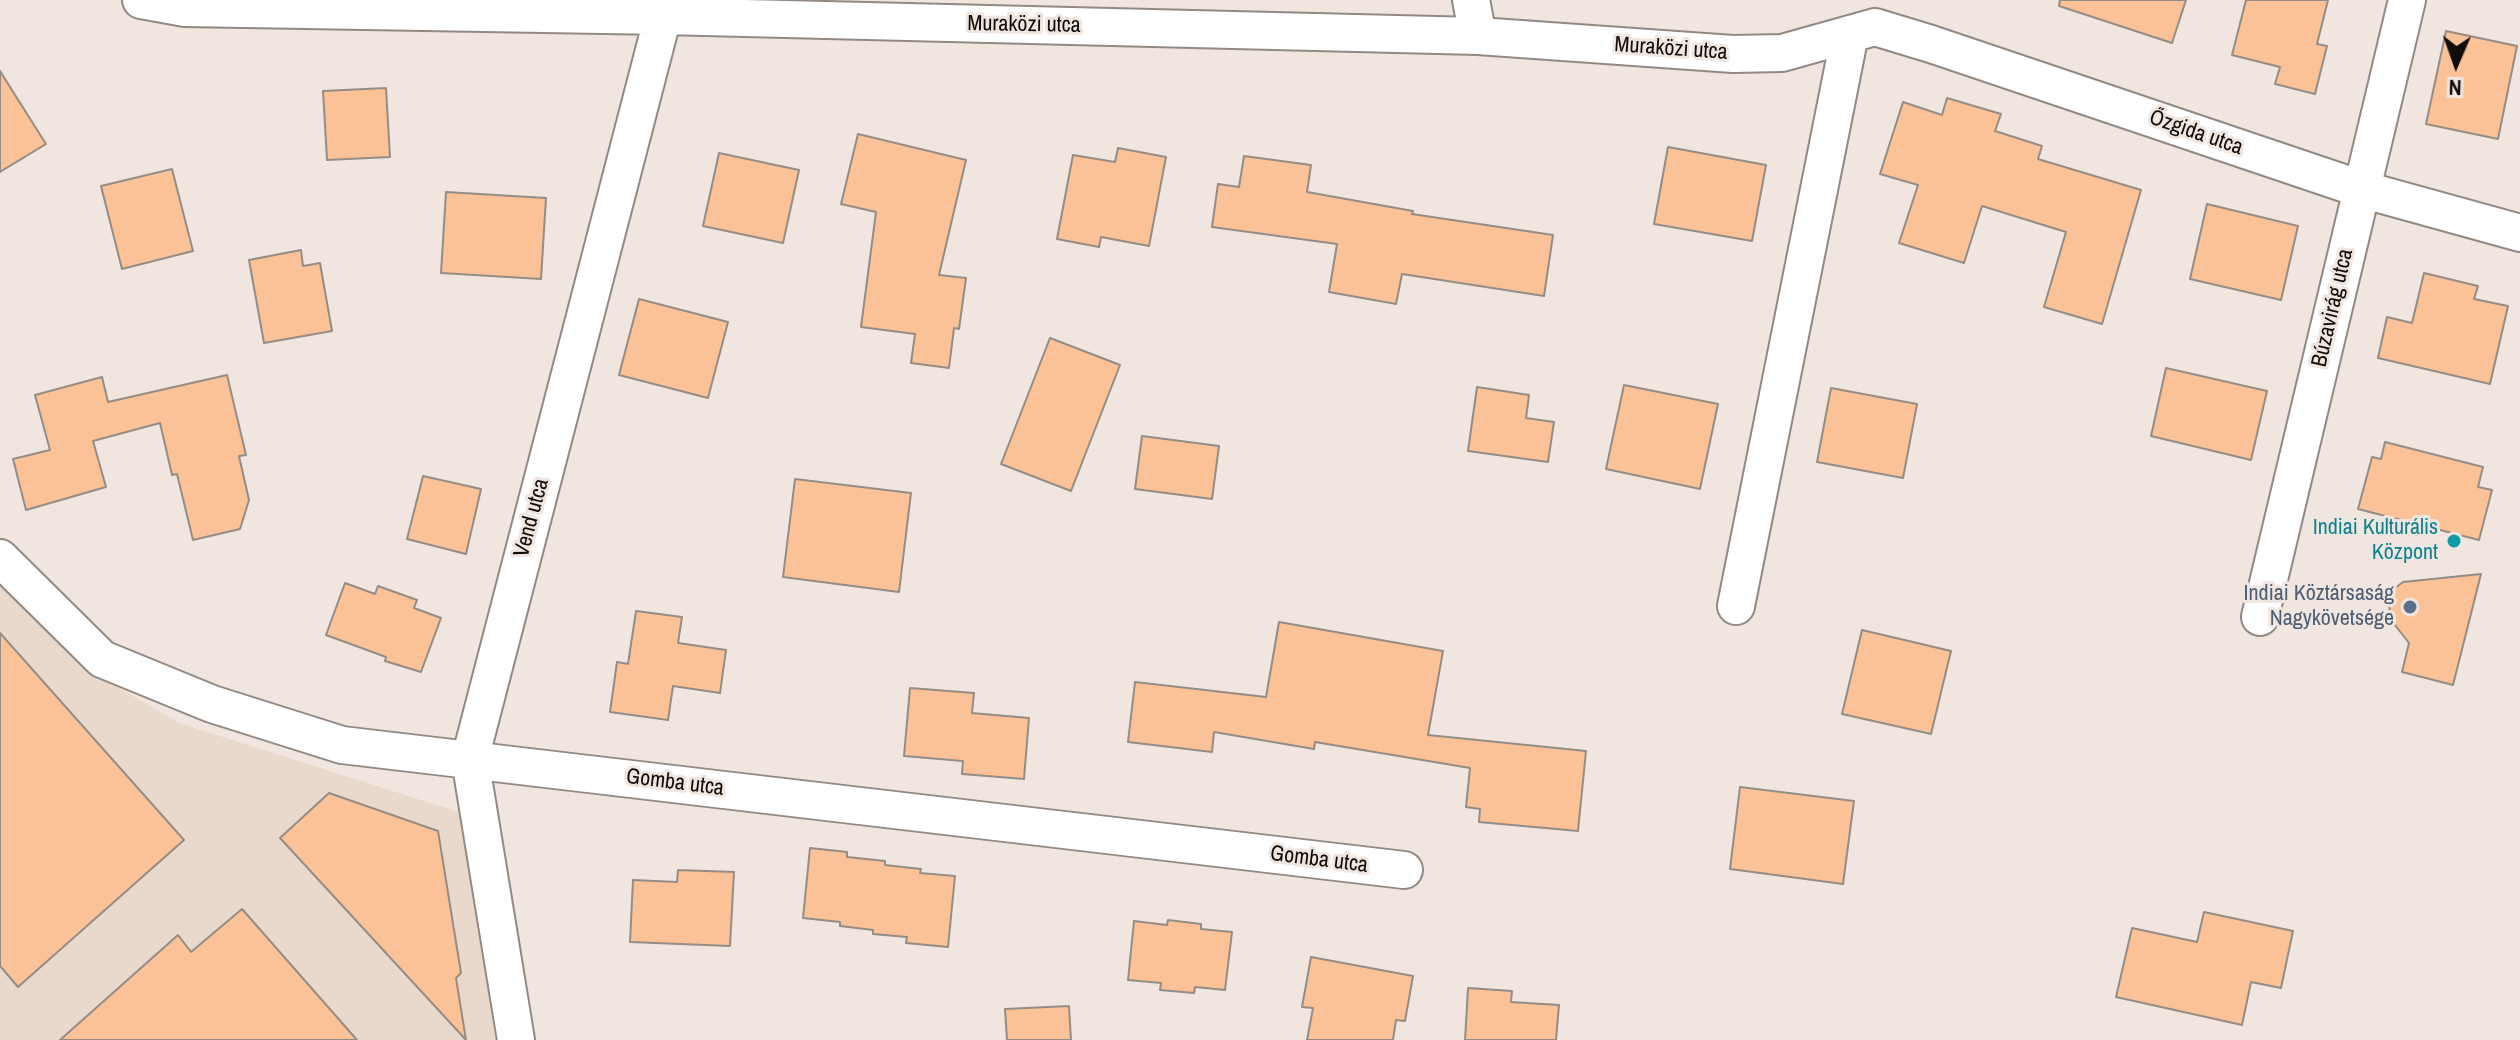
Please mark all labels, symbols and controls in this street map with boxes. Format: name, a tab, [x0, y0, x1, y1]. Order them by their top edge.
street label: Muraközi utca	[967, 11, 1081, 39]
north arrow	[2416, 24, 2496, 104]
street label: Muraközi utca	[1614, 32, 1728, 66]
text: N	[2448, 73, 2462, 103]
street label: Őzgida utca	[2146, 105, 2246, 161]
street label: Búzavirág utca	[2307, 246, 2359, 370]
street label: Vend utca	[509, 476, 555, 560]
place label: Indiai Kulturális Központ	[2313, 515, 2438, 566]
marker: Indiai Kulturális Központ	[2445, 532, 2463, 550]
place label: Indiai Köztársaság Nagykövetsége	[2244, 581, 2394, 632]
marker: Indiai Köztársaság Nagykövetsége	[2401, 598, 2419, 616]
street label: Gomba utca	[625, 764, 725, 802]
street label: Gomba utca	[1269, 841, 1369, 879]

